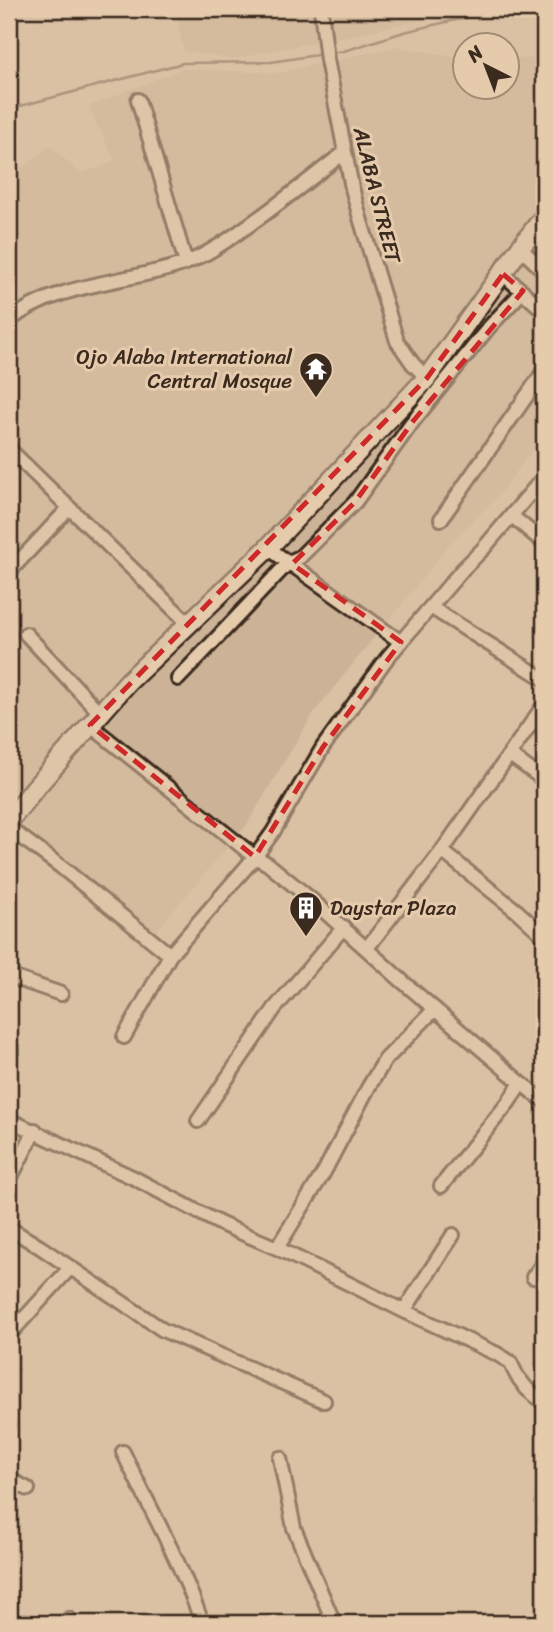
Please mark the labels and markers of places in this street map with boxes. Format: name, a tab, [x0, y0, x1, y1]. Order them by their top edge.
place label: Ojo Alaba International Central Mosque	[76, 338, 293, 400]
temple icon: Ojo Alaba International Central Mosque	[297, 350, 335, 399]
building icon: Daystar Plaza	[287, 889, 325, 938]
place label: Daystar Plaza	[330, 889, 457, 927]

